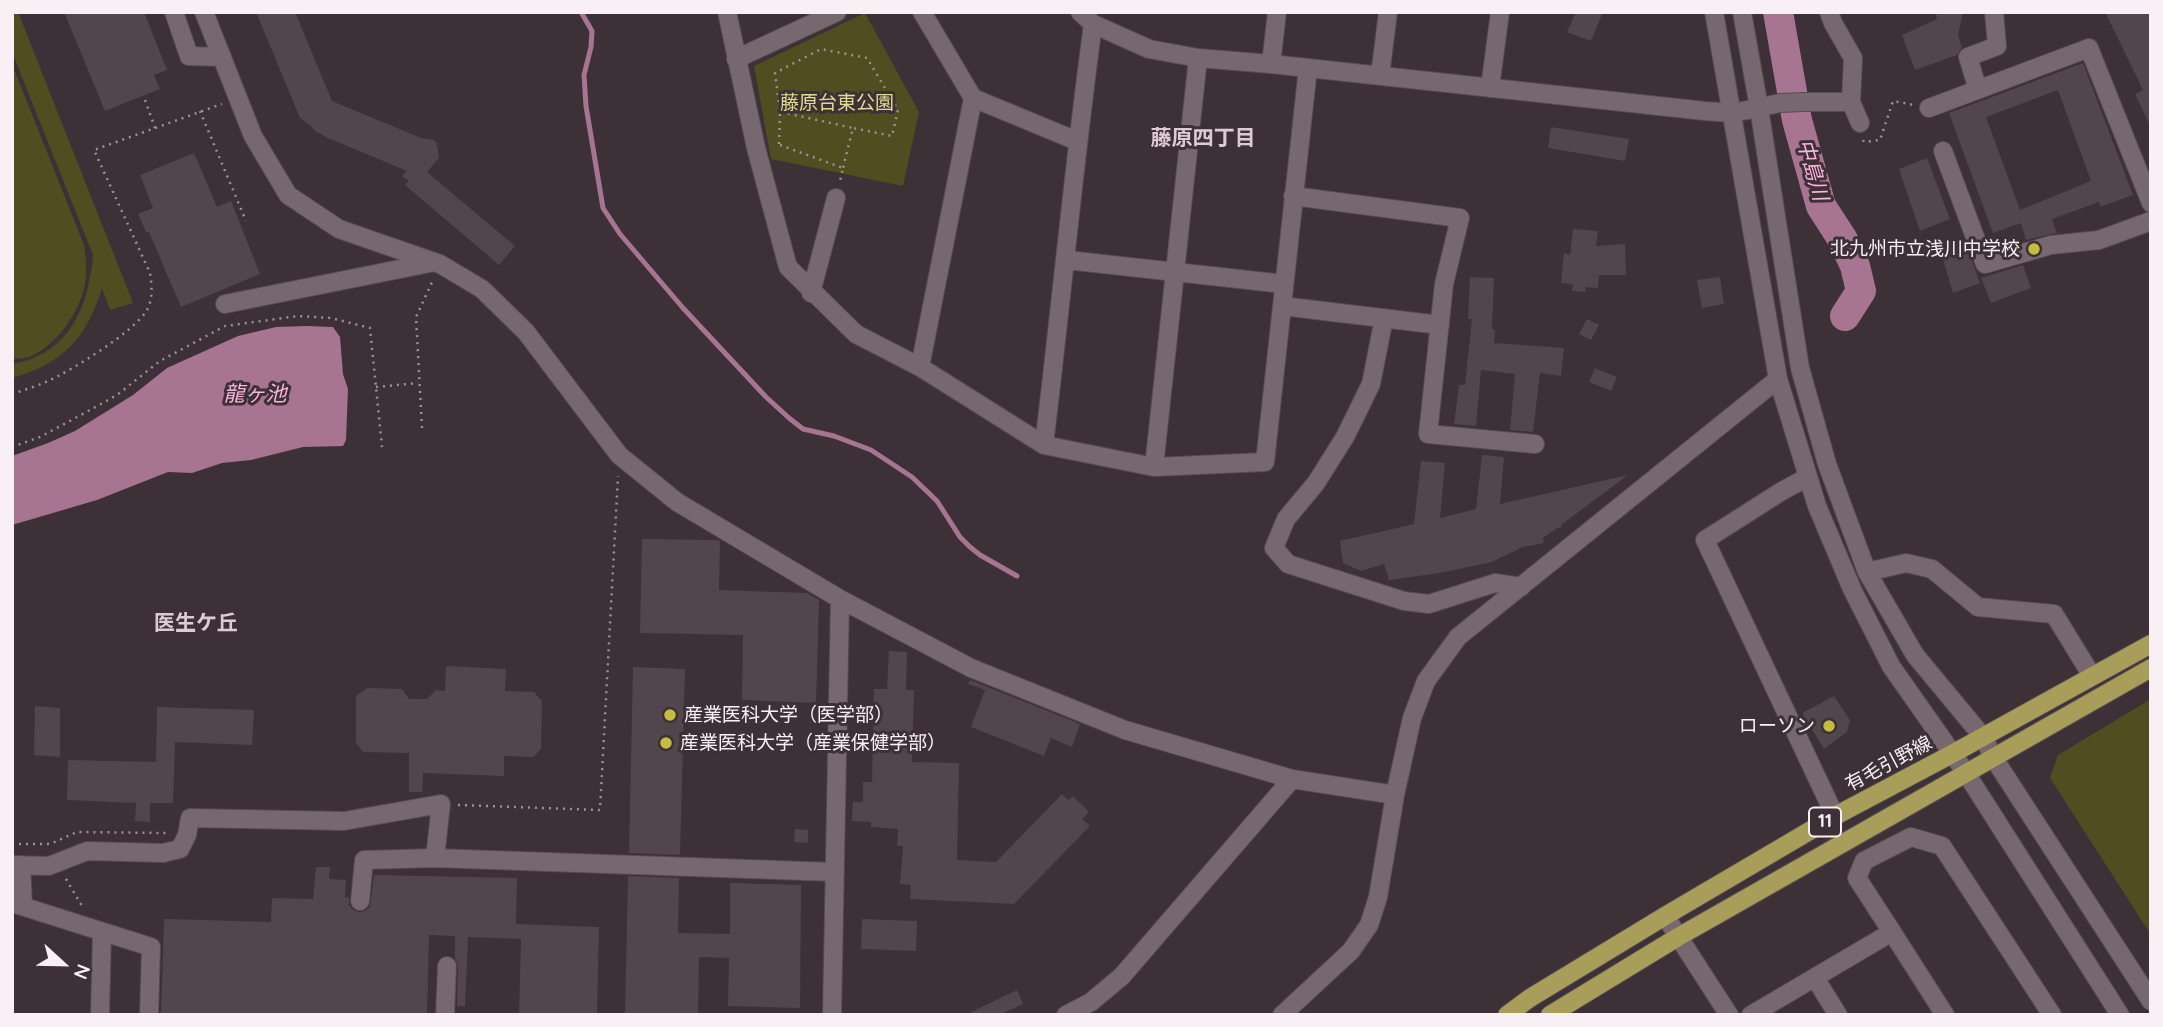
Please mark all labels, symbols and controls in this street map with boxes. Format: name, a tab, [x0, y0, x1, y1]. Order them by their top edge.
park label: 藤原台東公園	[780, 92, 894, 114]
district label: 藤原四丁目	[1151, 126, 1255, 152]
water label: 中島川	[1791, 136, 1833, 204]
place label: 北九州市立浅川中学校	[1830, 238, 2020, 260]
marker: 北九州市立浅川中学校	[2026, 241, 2042, 257]
water label: 龍ヶ池	[224, 382, 286, 408]
district label: 医生ケ丘	[154, 611, 238, 637]
place label: 産業医科大学（医学部）	[684, 704, 893, 726]
marker: 産業医科大学（医学部）	[662, 707, 678, 723]
place label: ローソン	[1739, 715, 1815, 737]
marker: ローソン	[1821, 718, 1837, 734]
place label: 産業医科大学（産業保健学部）	[680, 732, 946, 754]
street label: 有毛引野線	[1842, 732, 1936, 796]
marker: 産業医科大学（産業保健学部）	[658, 735, 674, 751]
road number: 11	[1809, 808, 1841, 836]
north arrow	[28, 929, 98, 999]
text: N	[69, 961, 96, 983]

